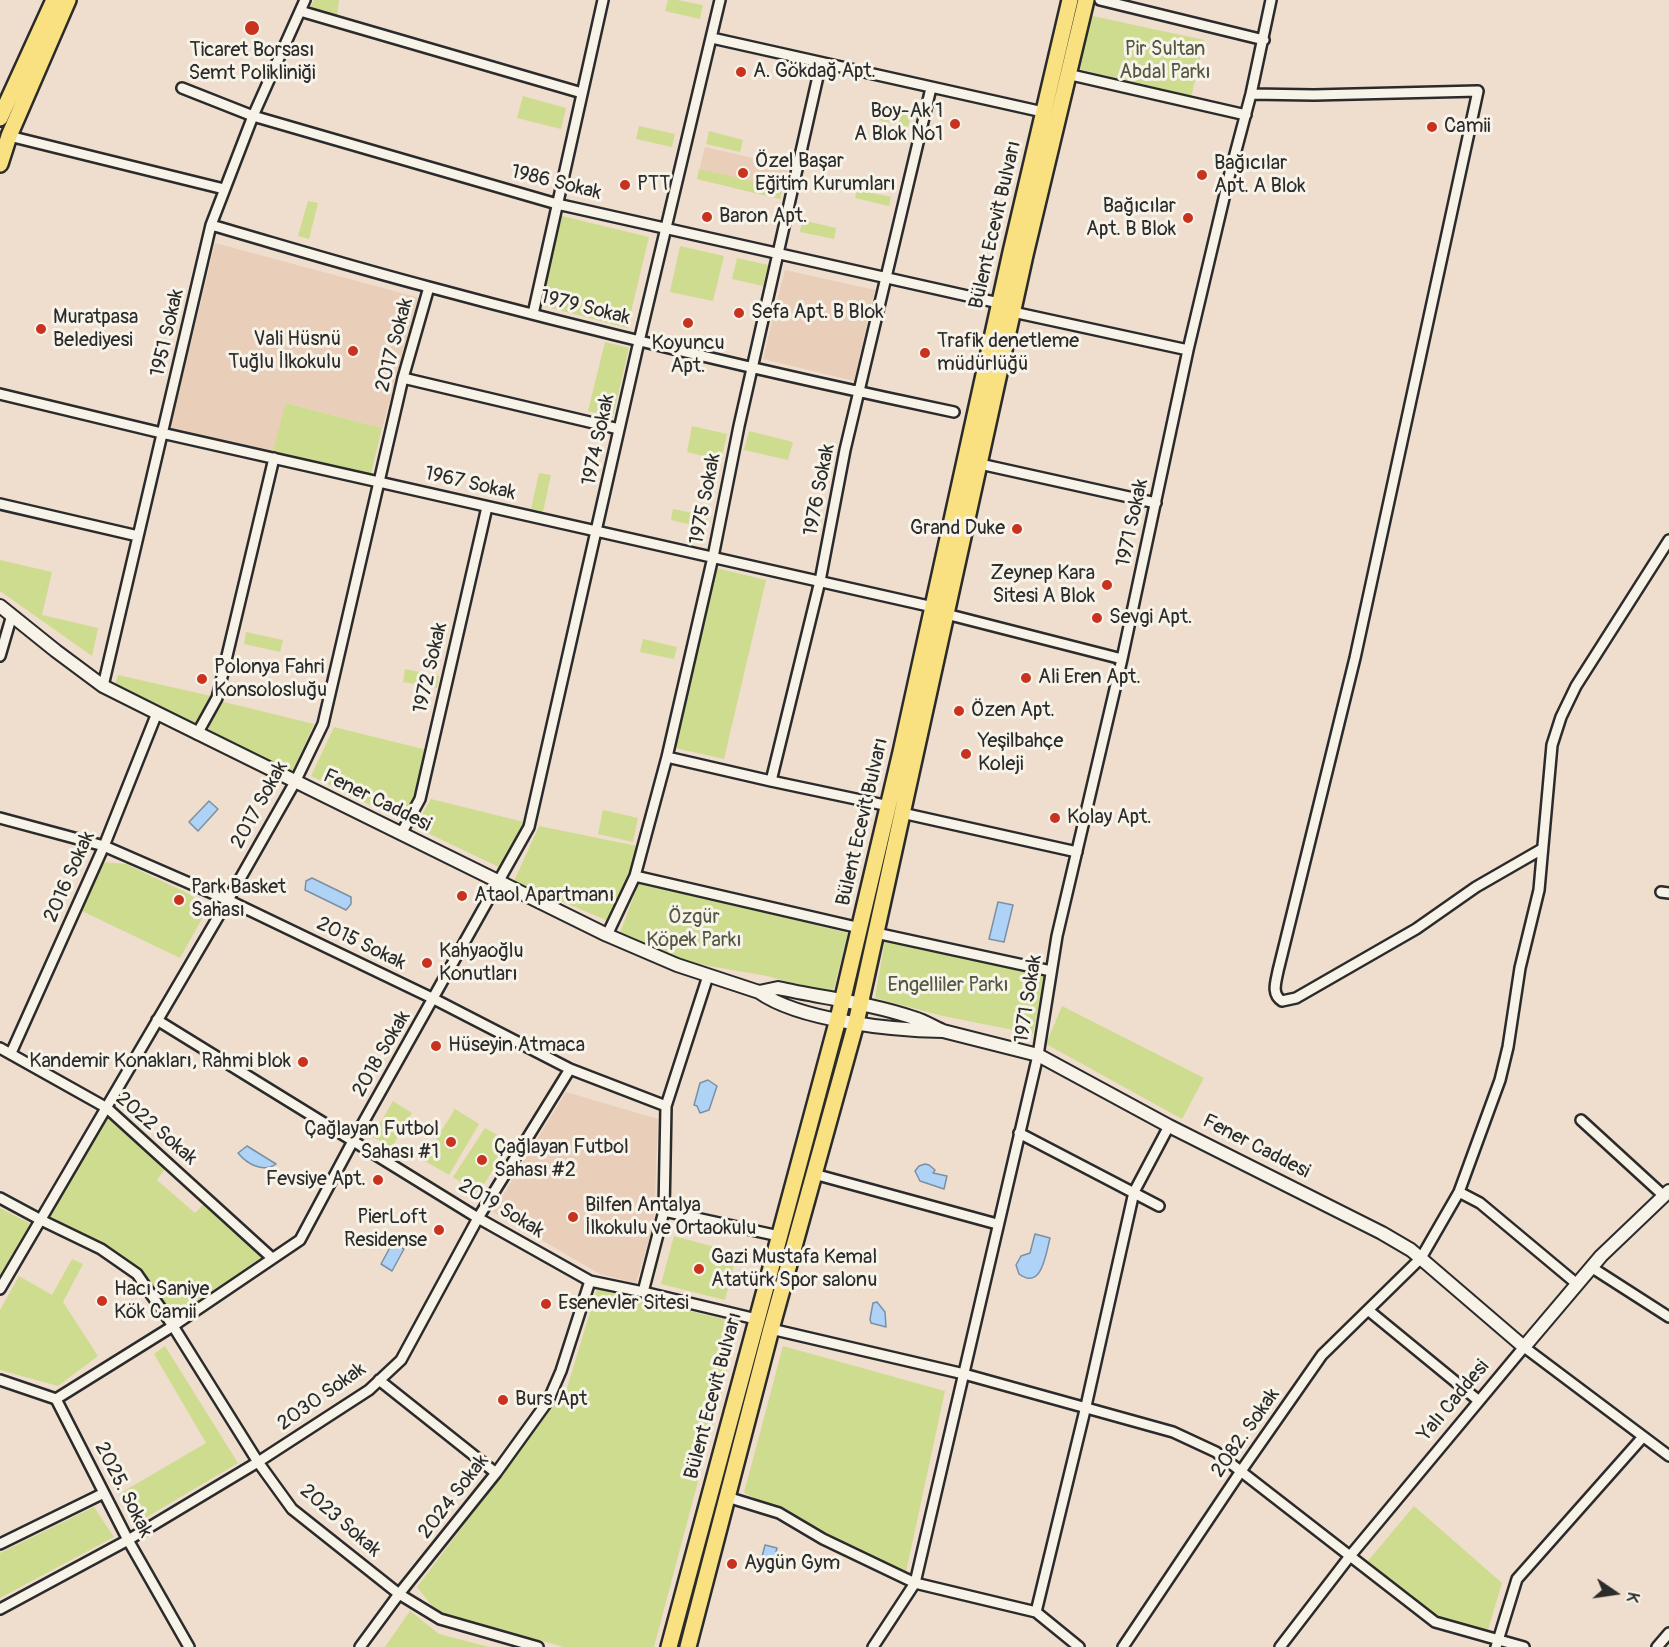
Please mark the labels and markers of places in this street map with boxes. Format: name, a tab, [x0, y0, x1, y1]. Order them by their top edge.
marker: Ticaret Borsası Semt Polikliniği	[243, 19, 261, 37]
place label: Ticaret Borsası Semt Polikliniği	[189, 39, 315, 86]
place label: A. Gökdağ Apt.	[753, 60, 876, 84]
marker: A. Gökdağ Apt.	[734, 65, 748, 79]
place label: Boy-Ak 1 A Blok No1	[854, 100, 943, 147]
place label: Camii	[1444, 115, 1491, 139]
marker: Boy-Ak 1 A Blok No1	[948, 117, 962, 131]
marker: Camii	[1425, 120, 1439, 134]
place label: Özel Başar Eğitim Kurumları	[755, 150, 896, 197]
place label: Bağıcılar Apt. A Blok	[1214, 152, 1306, 199]
marker: Özel Başar Eğitim Kurumları	[736, 166, 750, 180]
marker: Bağıcılar Apt. A Blok	[1195, 168, 1209, 182]
place label: PTT	[637, 173, 670, 197]
marker: PTT	[618, 178, 632, 192]
place label: Bağıcılar Apt. B Blok	[1086, 195, 1176, 242]
place label: Baron Apt.	[719, 205, 807, 229]
marker: Baron Apt.	[700, 210, 714, 224]
marker: Bağıcılar Apt. B Blok	[1181, 211, 1195, 225]
place label: Sefa Apt. B Blok	[751, 301, 883, 325]
place label: Muratpasa Belediyesi	[53, 306, 138, 353]
marker: Sefa Apt. B Blok	[732, 306, 746, 320]
marker: Koyuncu Apt.	[681, 316, 695, 330]
marker: Muratpasa Belediyesi	[34, 322, 48, 336]
place label: Vali Hüsnü Tuğlu İlkokulu	[228, 328, 341, 375]
place label: Trafik denetleme müdürlüğü	[937, 330, 1079, 377]
place label: Koyuncu Apt.	[652, 332, 724, 379]
marker: Vali Hüsnü Tuğlu İlkokulu	[346, 344, 360, 358]
marker: Trafik denetleme müdürlüğü	[918, 346, 932, 360]
place label: Grand Duke	[910, 517, 1005, 541]
marker: Grand Duke	[1010, 522, 1024, 536]
place label: Zeynep Kara Sitesi A Blok	[990, 562, 1095, 609]
marker: Zeynep Kara Sitesi A Blok	[1100, 578, 1114, 592]
place label: Sevgi Apt.	[1109, 606, 1192, 630]
marker: Sevgi Apt.	[1090, 611, 1104, 625]
place label: Polonya Fahri Konsolosluğu	[214, 656, 327, 703]
place label: Ali Eren Apt.	[1038, 666, 1141, 690]
marker: Ali Eren Apt.	[1019, 671, 1033, 685]
marker: Polonya Fahri Konsolosluğu	[195, 672, 209, 686]
place label: Özen Apt.	[971, 699, 1055, 723]
marker: Özen Apt.	[952, 704, 966, 718]
place label: Yeşilbahçe Koleji	[978, 730, 1063, 777]
marker: Yeşilbahçe Koleji	[959, 747, 973, 761]
place label: Kolay Apt.	[1067, 806, 1152, 830]
marker: Kolay Apt.	[1048, 811, 1062, 825]
place label: Park Basket Sahası	[191, 876, 286, 923]
place label: Ataol Apartmanı	[474, 884, 614, 908]
marker: Ataol Apartmanı	[455, 889, 469, 903]
marker: Park Basket Sahası	[172, 893, 186, 907]
place label: Kahyaoğlu Konutları	[439, 940, 524, 987]
marker: Kahyaoğlu Konutları	[420, 956, 434, 970]
place label: Hüseyin Atmaca	[448, 1034, 585, 1058]
marker: Hüseyin Atmaca	[429, 1039, 443, 1053]
place label: Kandemir Konakları, Rahmi blok	[29, 1050, 291, 1074]
marker: Kandemir Konakları, Rahmi blok	[296, 1055, 310, 1069]
place label: Çağlayan Futbol Sahası #1	[304, 1118, 439, 1165]
marker: Çağlayan Futbol Sahası #1	[444, 1135, 458, 1149]
place label: Çağlayan Futbol Sahası #2	[494, 1136, 629, 1183]
marker: Çağlayan Futbol Sahası #2	[475, 1153, 489, 1167]
place label: Fevsiye Apt.	[266, 1168, 366, 1192]
marker: Fevsiye Apt.	[371, 1173, 385, 1187]
place label: Bilfen Antalya İlkokulu ve Ortaokulu	[585, 1194, 756, 1241]
place label: PierLoft Residense	[344, 1206, 427, 1253]
marker: Bilfen Antalya İlkokulu ve Ortaokulu	[566, 1210, 580, 1224]
marker: PierLoft Residense	[432, 1223, 446, 1237]
place label: Gazi Mustafa Kemal Atatürk Spor salonu	[711, 1246, 877, 1293]
marker: Gazi Mustafa Kemal Atatürk Spor salonu	[692, 1262, 706, 1276]
place label: Hacı Saniye Kök Camii	[114, 1278, 209, 1325]
place label: Esenevler Sitesi	[558, 1292, 689, 1316]
marker: Hacı Saniye Kök Camii	[95, 1294, 109, 1308]
marker: Esenevler Sitesi	[539, 1297, 553, 1311]
place label: Burs Apt	[515, 1388, 587, 1412]
marker: Burs Apt	[496, 1393, 510, 1407]
place label: Aygün Gym	[744, 1552, 840, 1576]
marker: Aygün Gym	[725, 1557, 739, 1571]

